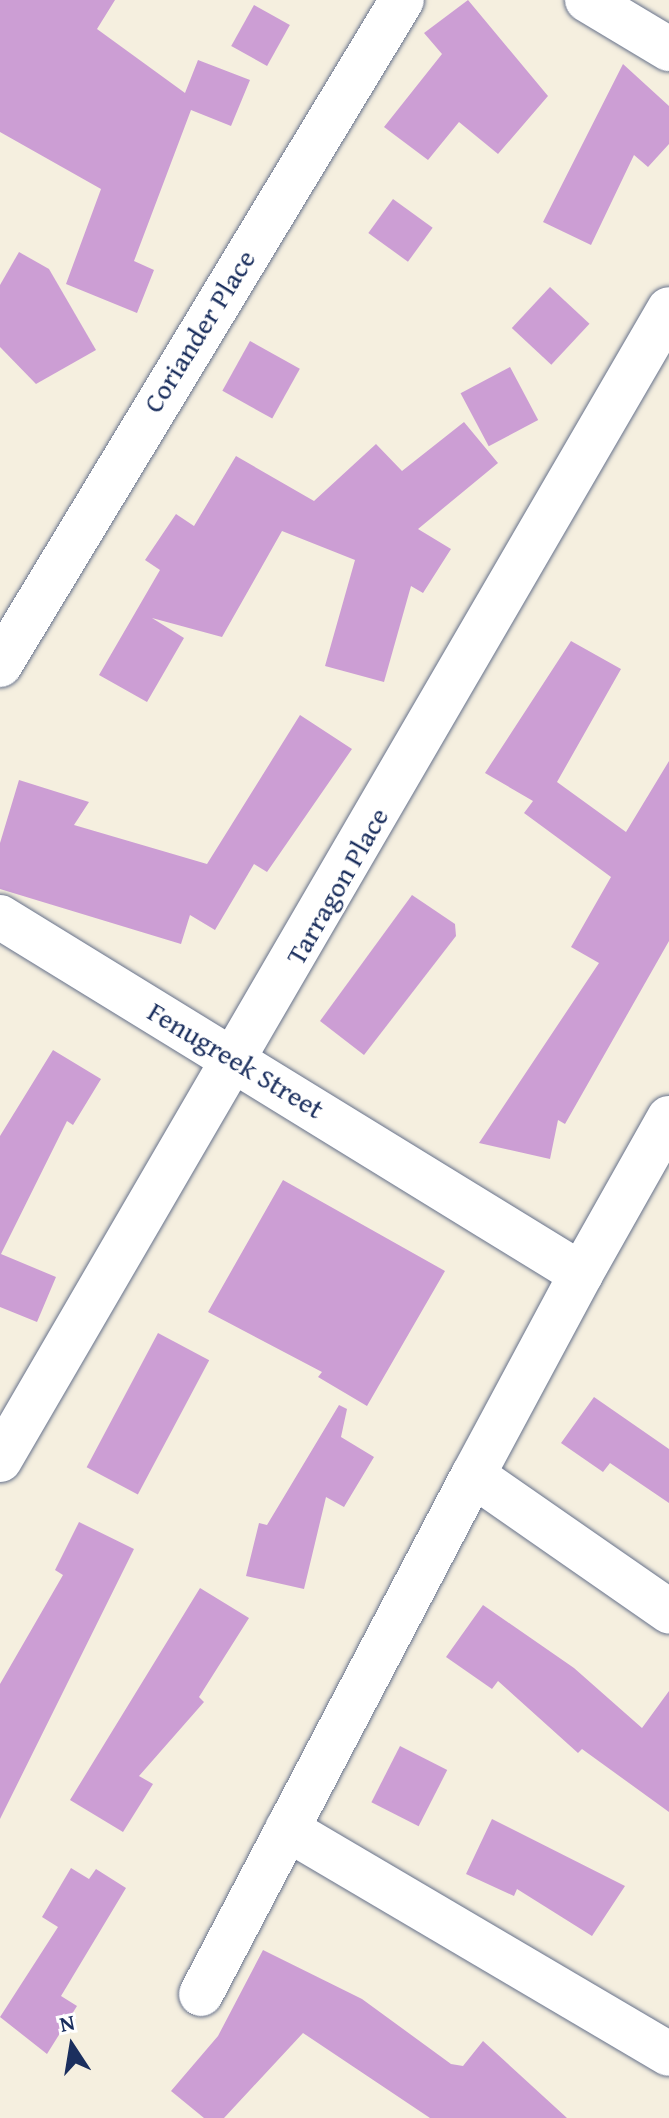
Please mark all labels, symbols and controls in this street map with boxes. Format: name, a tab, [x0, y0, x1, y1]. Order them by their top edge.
street label: Coriander Place	[136, 244, 262, 418]
street label: Tarragon Place	[279, 802, 395, 970]
street label: Fenugreek Street	[142, 994, 330, 1126]
text: N	[56, 2005, 78, 2040]
north arrow	[32, 2006, 112, 2086]

